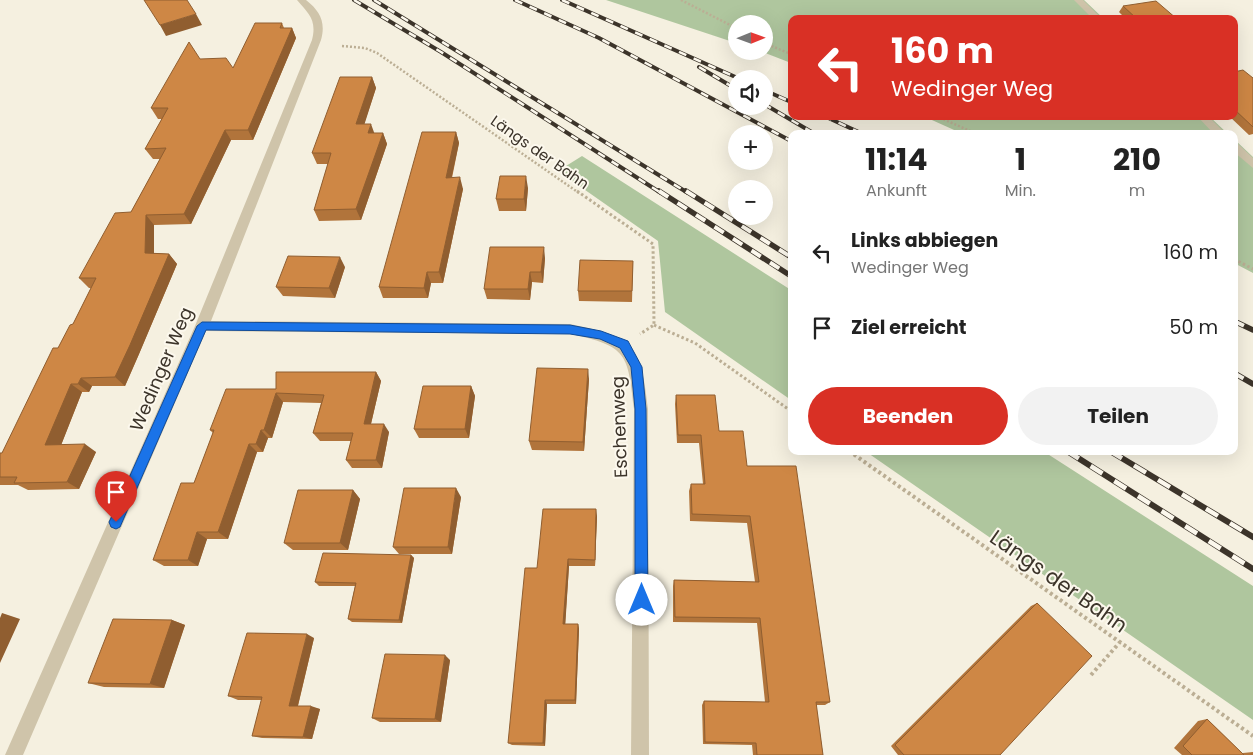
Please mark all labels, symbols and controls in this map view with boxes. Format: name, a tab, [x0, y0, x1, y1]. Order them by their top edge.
north arrow	[728, 15, 772, 60]
map controls	[728, 15, 773, 225]
text: 160 m	[891, 26, 994, 75]
icon: left	[808, 35, 873, 100]
button: sound	[728, 70, 773, 115]
text: Wedinger Weg	[891, 73, 1053, 104]
street label: Längs der Bahn	[487, 110, 593, 194]
button: +	[728, 125, 773, 170]
text: 11:14	[865, 138, 928, 181]
text: 1	[1015, 138, 1026, 181]
text: 210	[1113, 138, 1161, 181]
text: Ankunft	[866, 179, 927, 202]
text: Min.	[1005, 179, 1036, 202]
text: m	[1129, 179, 1145, 202]
button: −	[728, 180, 773, 225]
text: Links abbiegen	[851, 227, 998, 254]
icon: left	[808, 239, 836, 267]
text: 160 m	[1163, 239, 1218, 266]
text: Wedinger Weg	[851, 256, 969, 279]
street label: Wedinger Weg	[124, 303, 198, 435]
icon: arrive	[808, 314, 836, 342]
text: Ziel erreicht	[851, 314, 967, 341]
text: 50 m	[1169, 314, 1218, 341]
street label: Eschenweg	[605, 376, 633, 478]
button: Beenden	[808, 387, 1008, 445]
button: Teilen	[1018, 387, 1218, 445]
pin	[95, 471, 137, 522]
icon: arrive	[102, 478, 130, 506]
street label: Längs der Bahn	[984, 523, 1134, 639]
position arrow	[615, 573, 667, 625]

